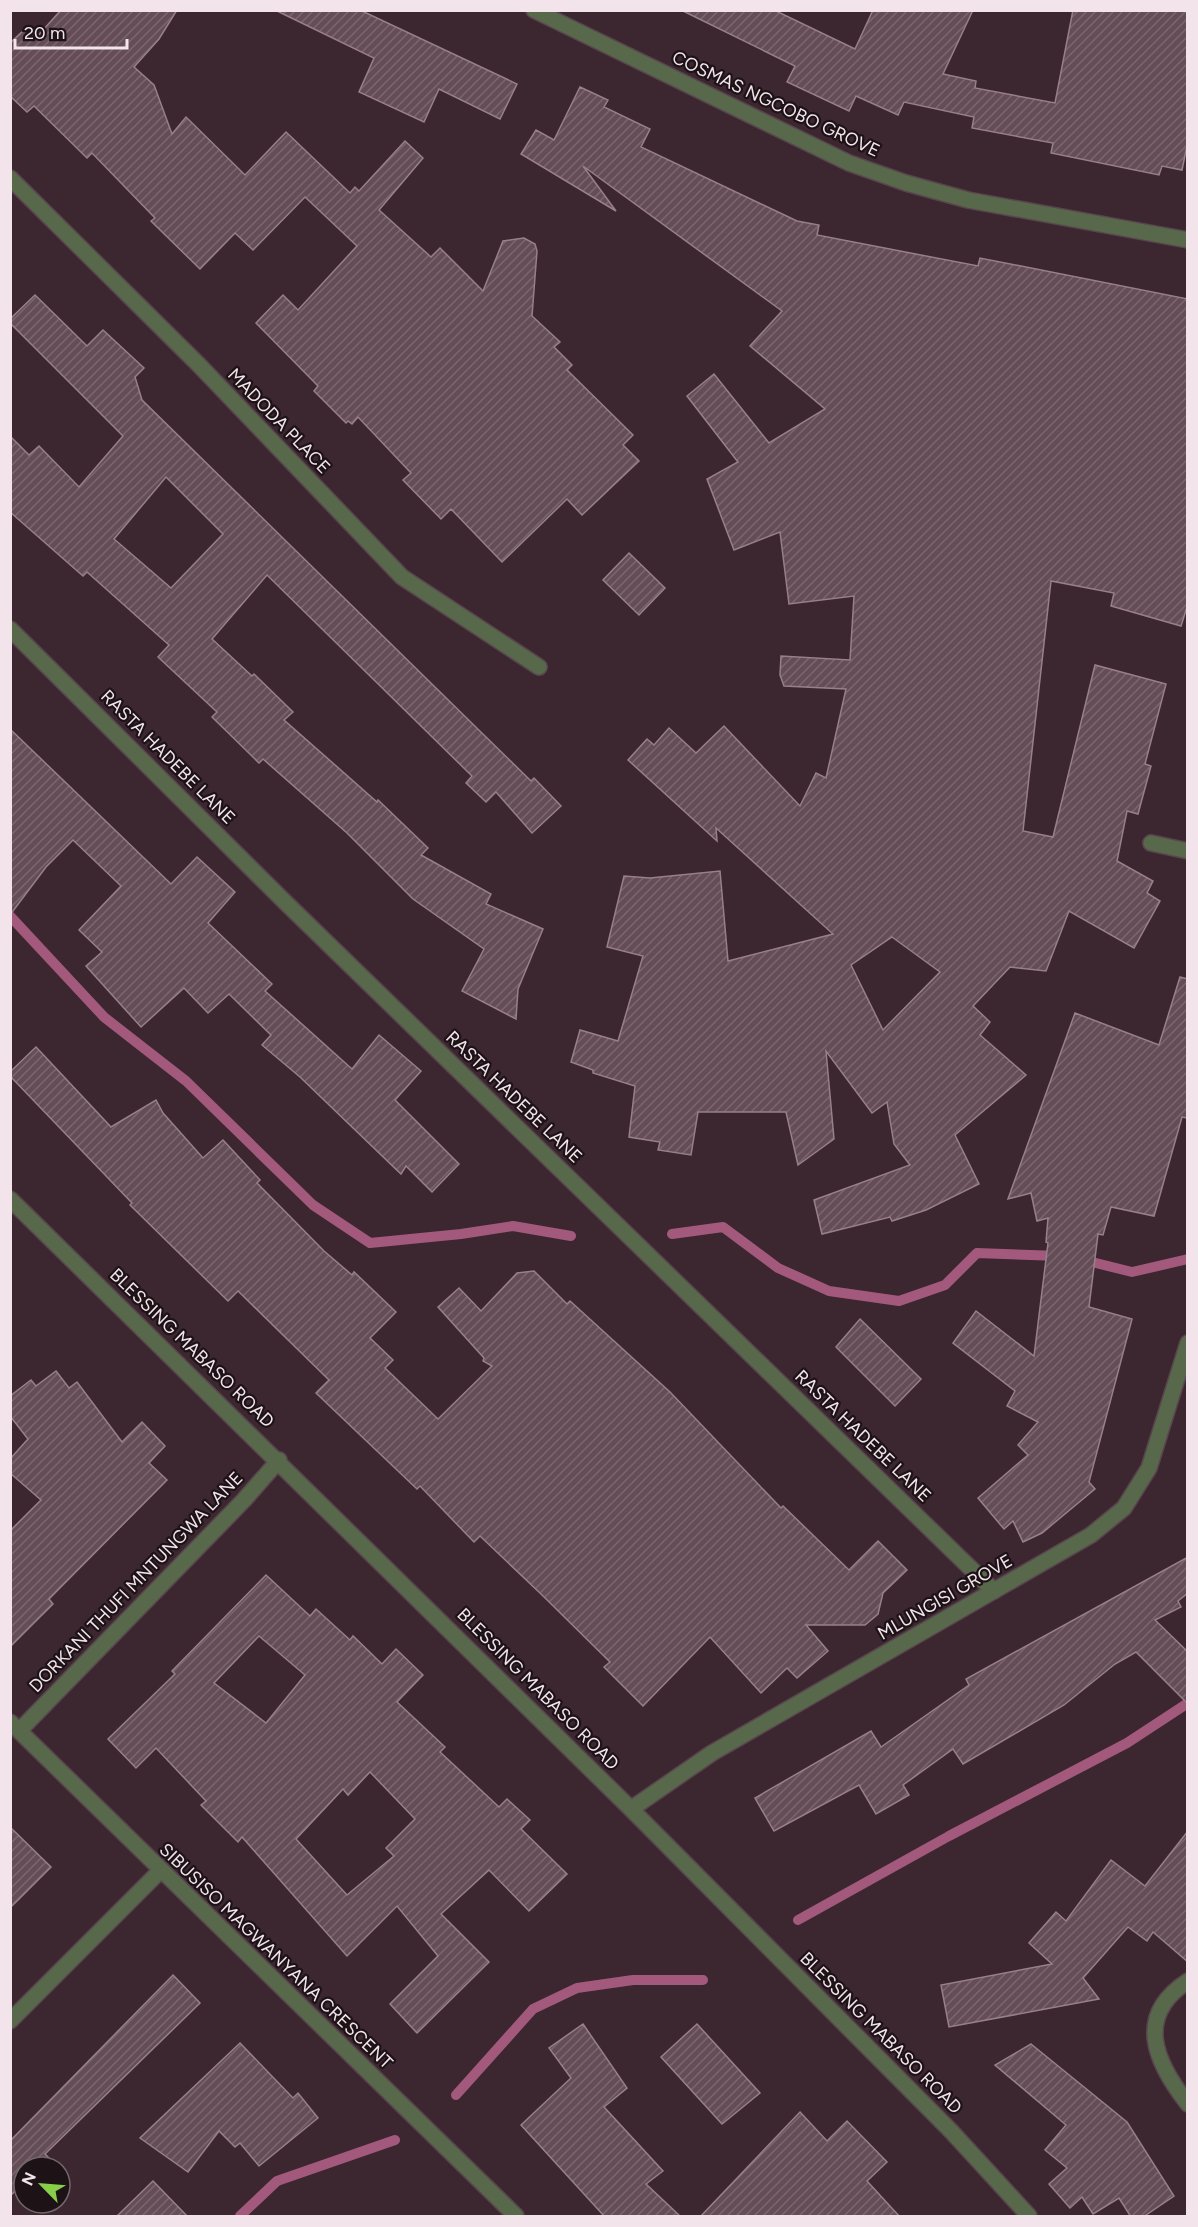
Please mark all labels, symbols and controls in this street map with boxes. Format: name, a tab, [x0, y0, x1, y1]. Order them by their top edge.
scale bar	[15, 12, 128, 50]
text: 20 m	[24, 22, 65, 44]
street label: COSMAS NGCOBO GROVE	[669, 46, 883, 162]
street label: MADODA PLACE	[223, 364, 335, 478]
street label: RASTA HADEBE LANE	[96, 685, 240, 829]
street label: RASTA HADEBE LANE	[441, 1026, 587, 1168]
street label: BLESSING MABASO ROAD	[105, 1264, 279, 1432]
street label: RASTA HADEBE LANE	[790, 1365, 936, 1507]
street label: DORKANI THUFI MNTUNGWA LANE	[25, 1467, 247, 1697]
street label: MLUNGISI GROVE	[874, 1550, 1016, 1644]
street label: BLESSING MABASO ROAD	[452, 1603, 624, 1775]
street label: SIBUSISO MAGWANYANA CRESCENT	[155, 1838, 397, 2074]
street label: BLESSING MABASO ROAD	[795, 1947, 967, 2119]
north arrow	[12, 2155, 72, 2215]
text: N	[18, 2169, 40, 2188]

